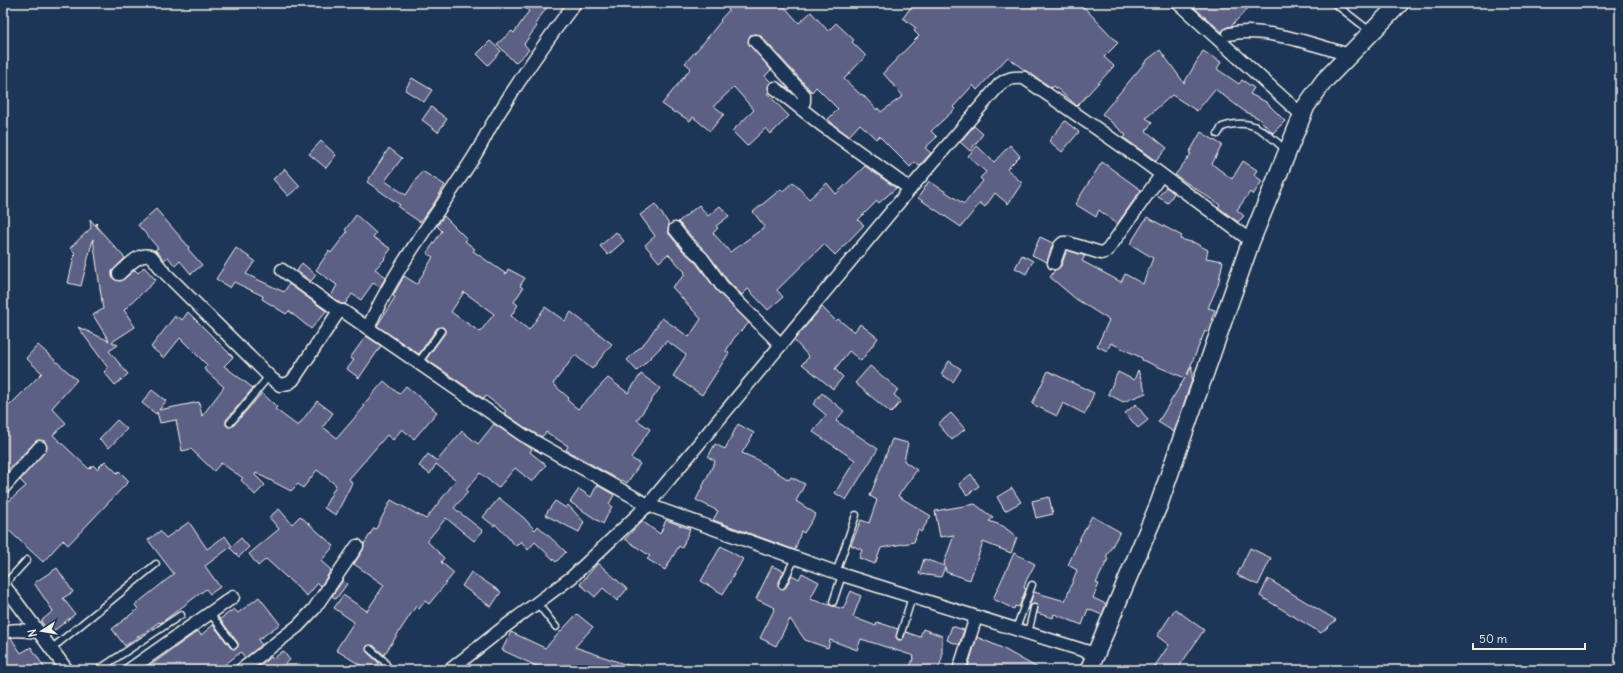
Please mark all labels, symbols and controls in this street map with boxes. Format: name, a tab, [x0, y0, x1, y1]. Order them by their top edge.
north arrow	[22, 611, 62, 651]
scale bar	[1473, 625, 1585, 651]
text: N	[25, 628, 40, 638]
text: 50 m	[1479, 631, 1508, 646]

